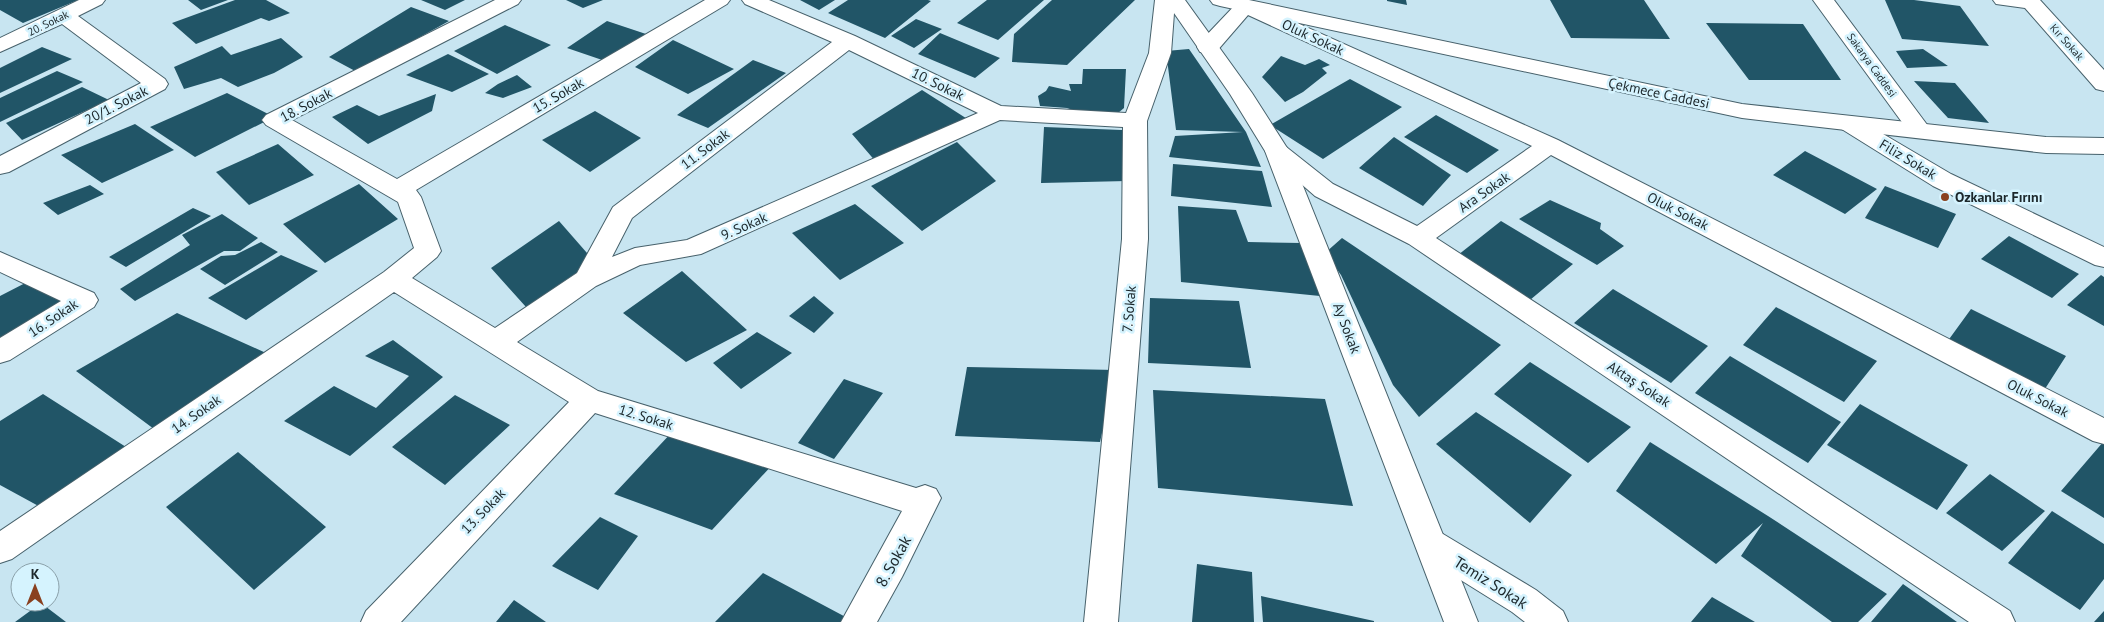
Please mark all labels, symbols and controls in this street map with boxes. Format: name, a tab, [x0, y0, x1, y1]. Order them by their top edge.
street label: 20. Sokak	[25, 7, 72, 39]
street label: Oluk Sokak	[1279, 15, 1347, 59]
street label: Kır Sokak	[2047, 21, 2087, 64]
street label: Sakarya Caddesi	[1844, 30, 1900, 100]
street label: 10. Sokak	[909, 64, 967, 105]
street label: 15. Sokak	[529, 73, 587, 117]
street label: Çekmece Caddesi	[1607, 73, 1711, 113]
street label: 20/1. Sokak	[81, 81, 151, 129]
street label: 18. Sokak	[277, 84, 335, 126]
street label: 11. Sokak	[677, 125, 733, 173]
street label: Filiz Sokak	[1876, 135, 1940, 183]
street label: Ara Sokak	[1455, 168, 1514, 216]
street label: Oluk Sokak	[1644, 188, 1712, 234]
place label: Ozkanlar Fırını	[1955, 188, 2042, 206]
marker: Ozkanlar Fırını	[1939, 191, 1951, 203]
street label: 9. Sokak	[718, 208, 770, 244]
street label: 7. Sokak	[1118, 285, 1140, 333]
street label: 16. Sokak	[25, 295, 82, 341]
street label: Ay Sokak	[1329, 300, 1365, 356]
street label: Aktaş Sokak	[1604, 357, 1674, 411]
street label: Oluk Sokak	[2004, 375, 2072, 421]
street label: 14. Sokak	[168, 390, 224, 437]
street label: 12. Sokak	[616, 400, 676, 434]
street label: 13. Sokak	[457, 484, 509, 537]
street label: 8. Sokak	[871, 532, 915, 590]
street label: Temiz Sokak	[1450, 551, 1532, 613]
north arrow	[10, 562, 60, 612]
text: K	[31, 565, 40, 583]

